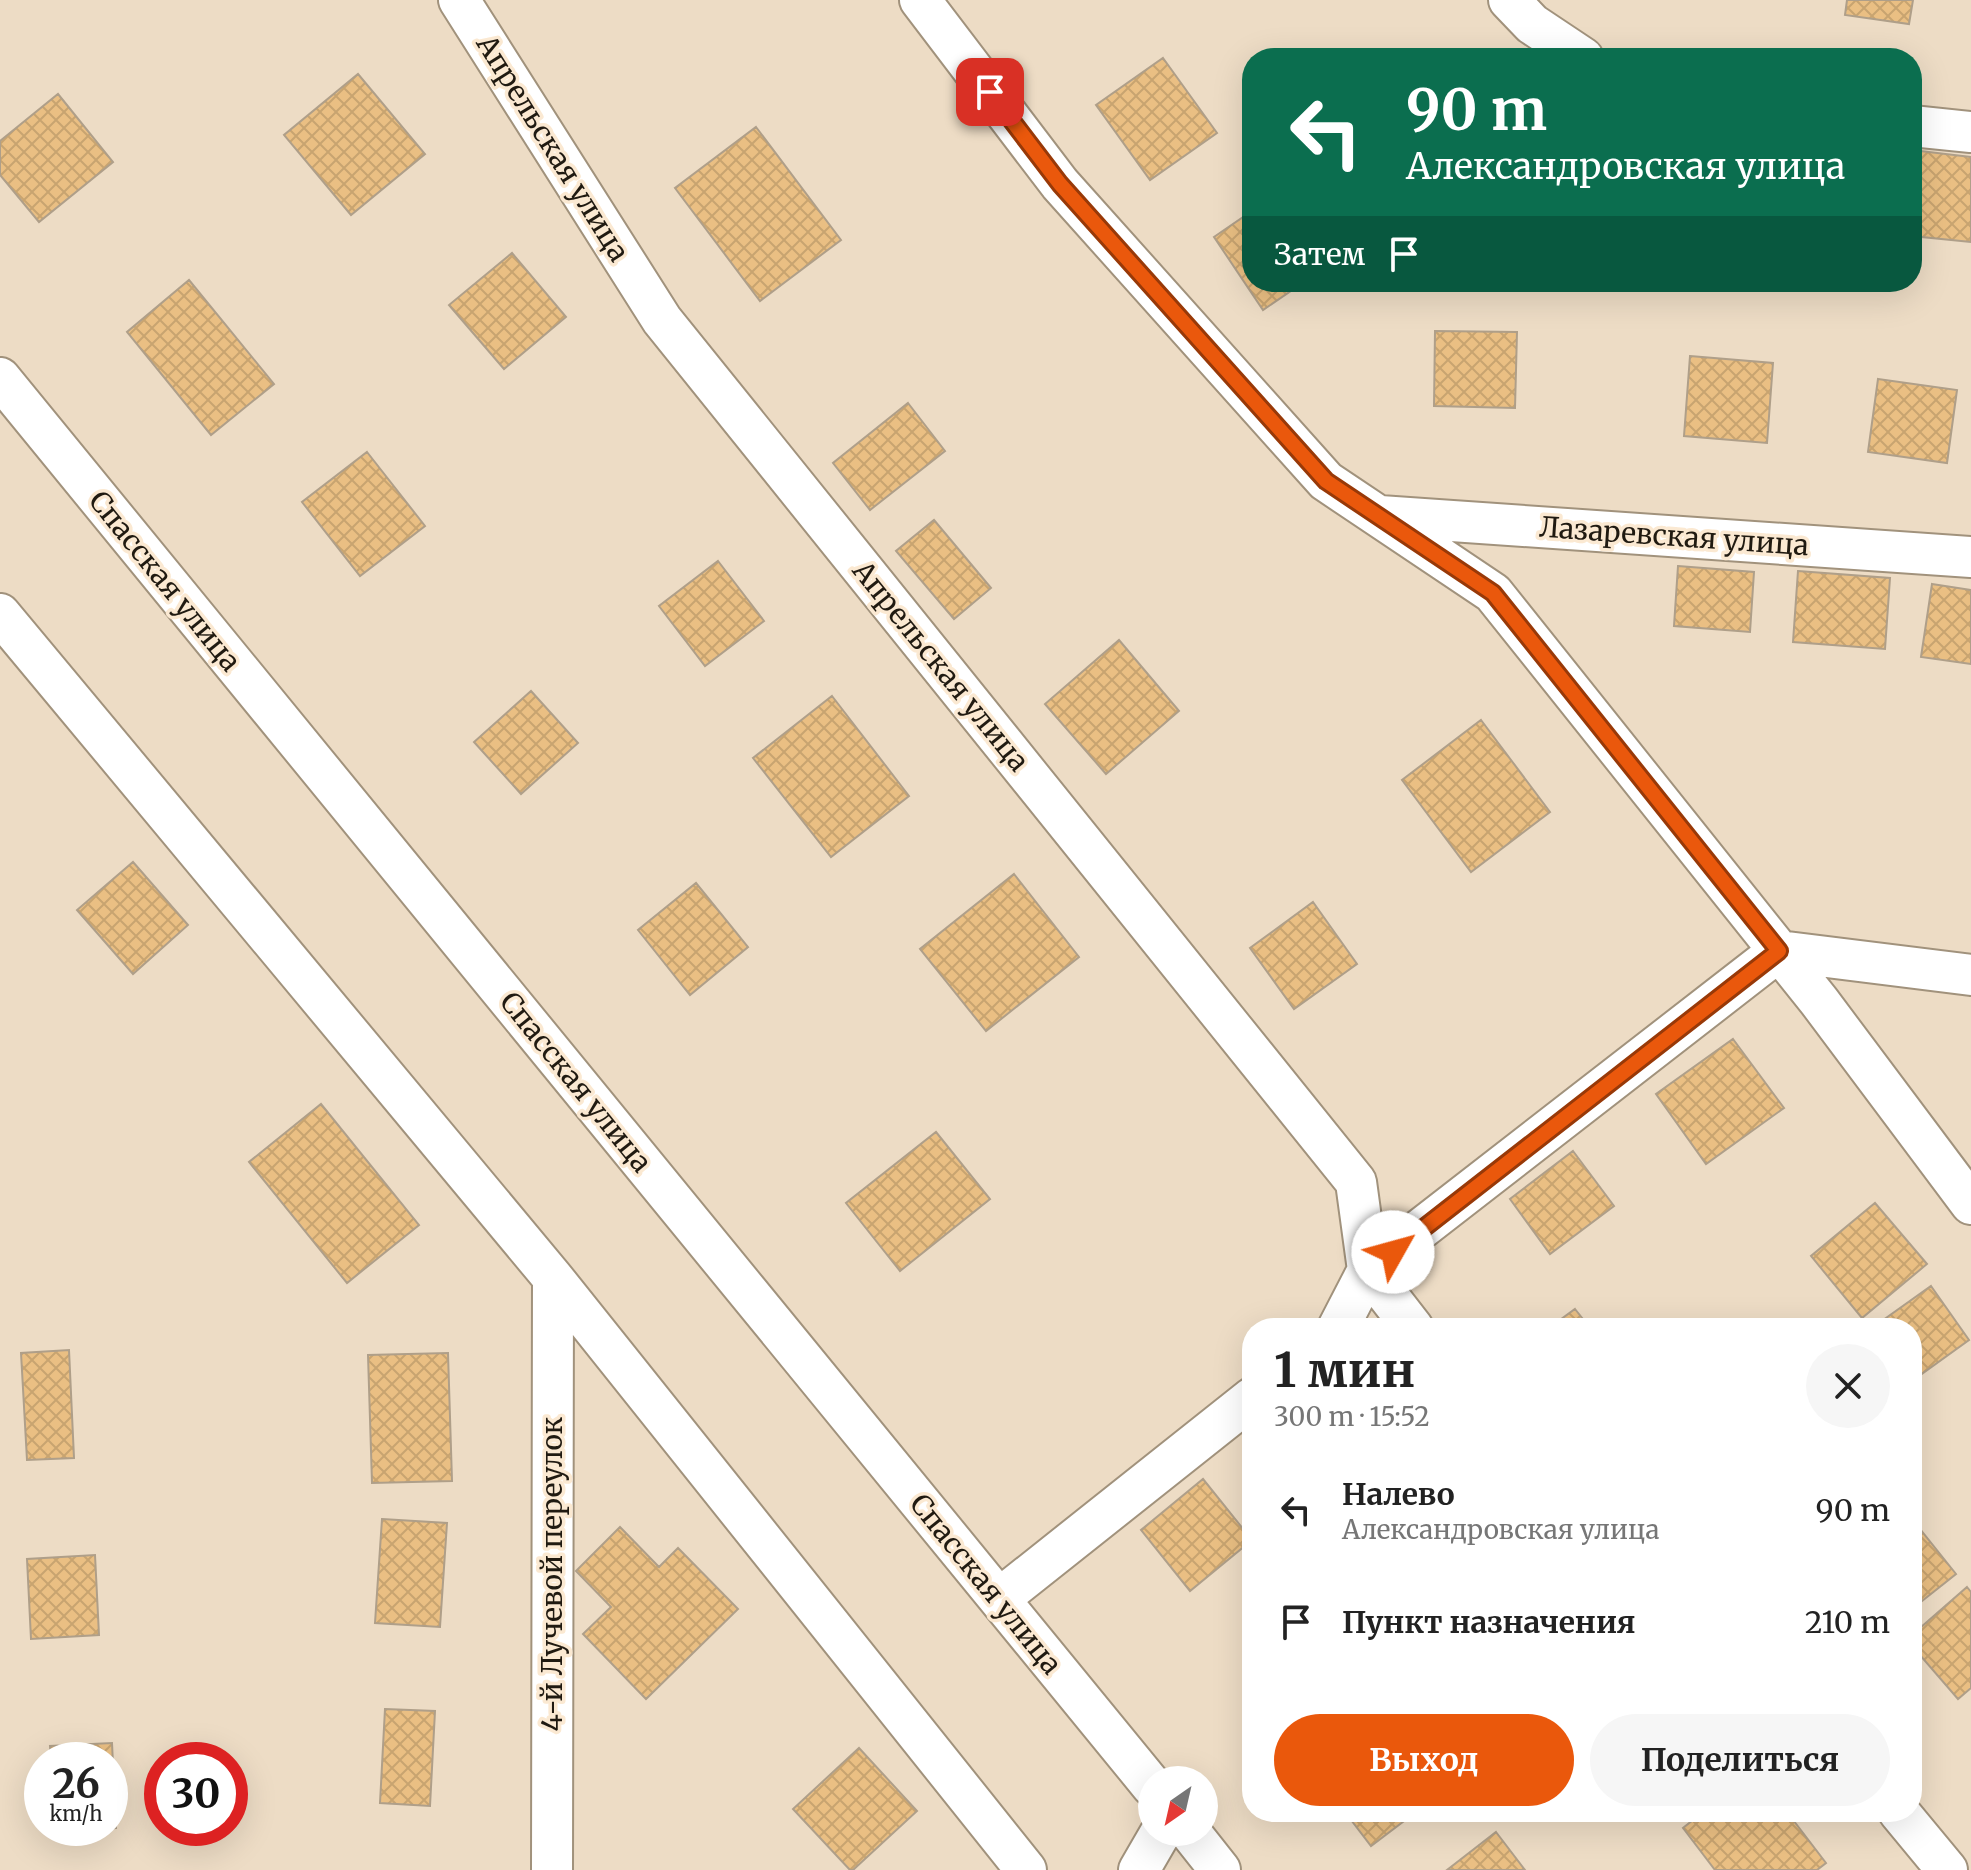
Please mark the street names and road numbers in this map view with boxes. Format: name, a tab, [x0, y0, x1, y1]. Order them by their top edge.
street label: Апрельская улица	[468, 27, 637, 268]
street label: Спасская улица	[81, 483, 249, 679]
street label: Лазаревская улица	[1538, 509, 1810, 563]
street label: Апрельская улица	[844, 553, 1037, 779]
street label: Спасская улица	[492, 984, 660, 1180]
street label: 4-й Лучевой переулок	[534, 1416, 570, 1731]
street label: Спасская улица	[902, 1486, 1070, 1682]

